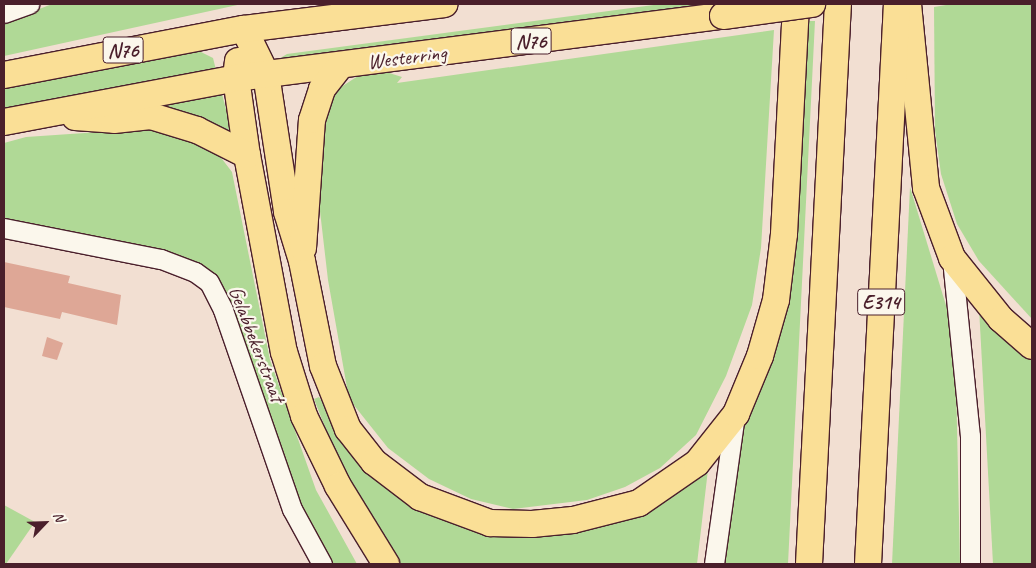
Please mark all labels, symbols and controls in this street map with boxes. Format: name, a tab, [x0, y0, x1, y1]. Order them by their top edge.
road number: N76	[510, 23, 552, 58]
road number: N76	[102, 32, 144, 68]
street label: Westerring	[366, 40, 448, 74]
street label: Gelabbekerstraat	[223, 282, 291, 406]
road number: E314	[856, 284, 906, 320]
north arrow	[20, 498, 70, 548]
text: N	[50, 509, 69, 524]

